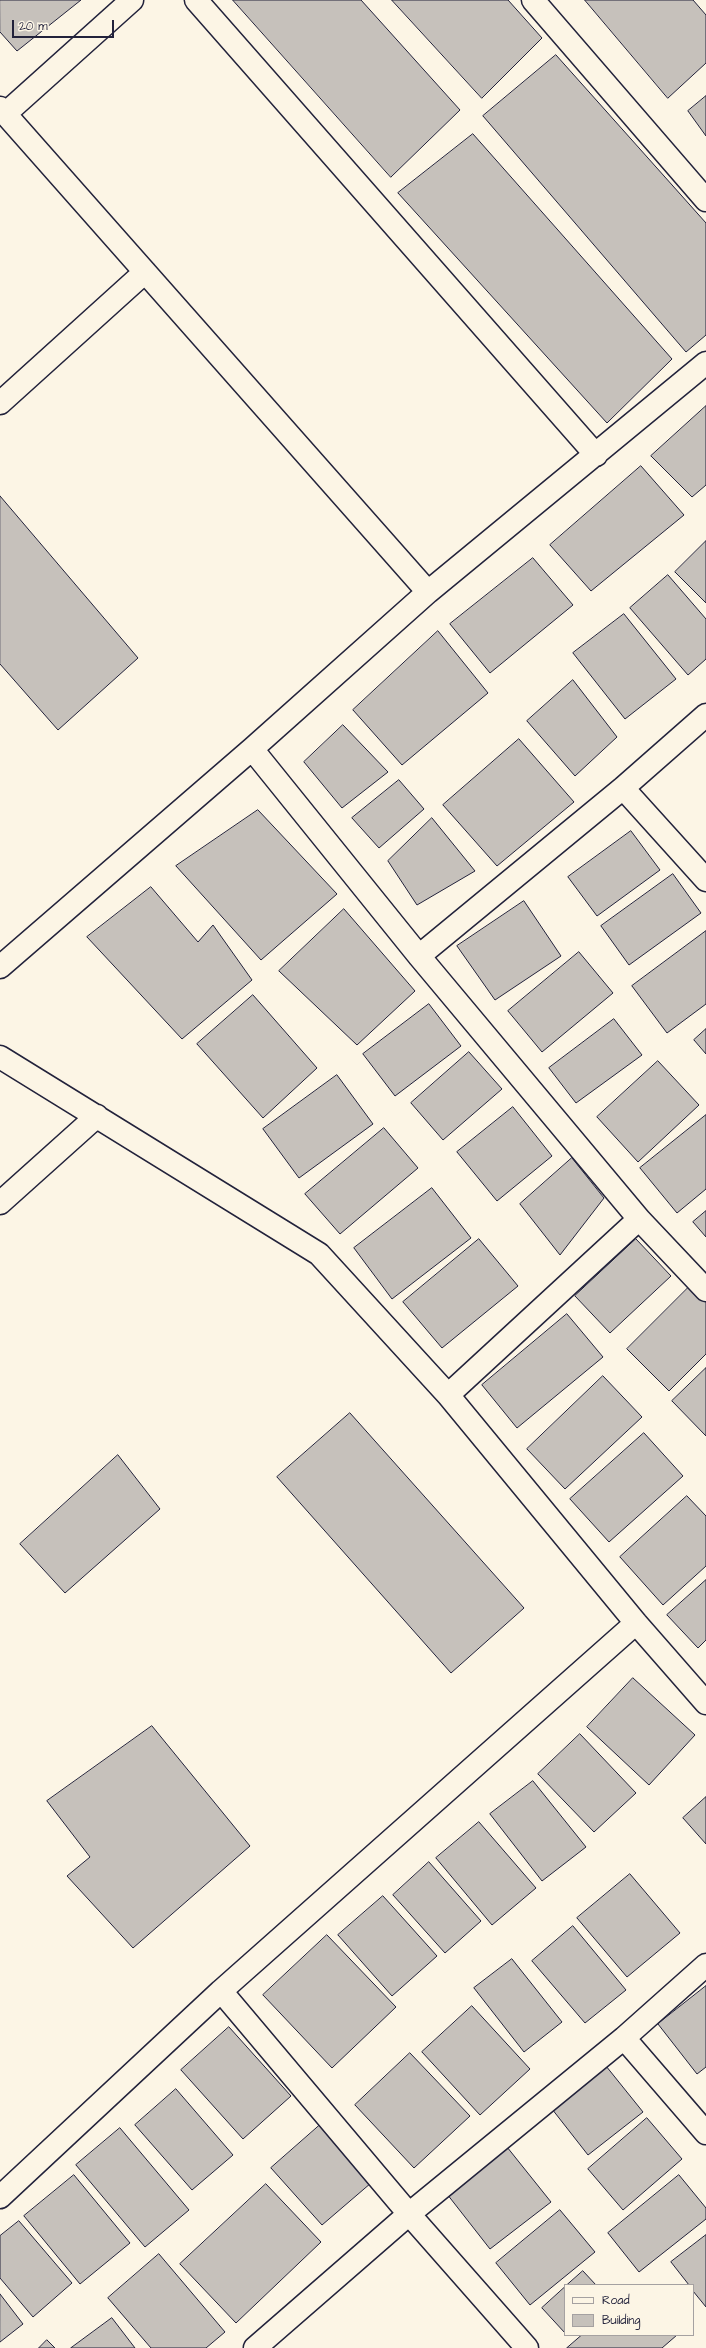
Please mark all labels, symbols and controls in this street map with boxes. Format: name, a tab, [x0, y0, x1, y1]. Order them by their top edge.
scale bar	[14, 12, 116, 38]
text: 20 m	[19, 18, 48, 35]
legend	[564, 2284, 694, 2336]
text: Road	[602, 2292, 630, 2309]
text: Building	[602, 2312, 640, 2329]

